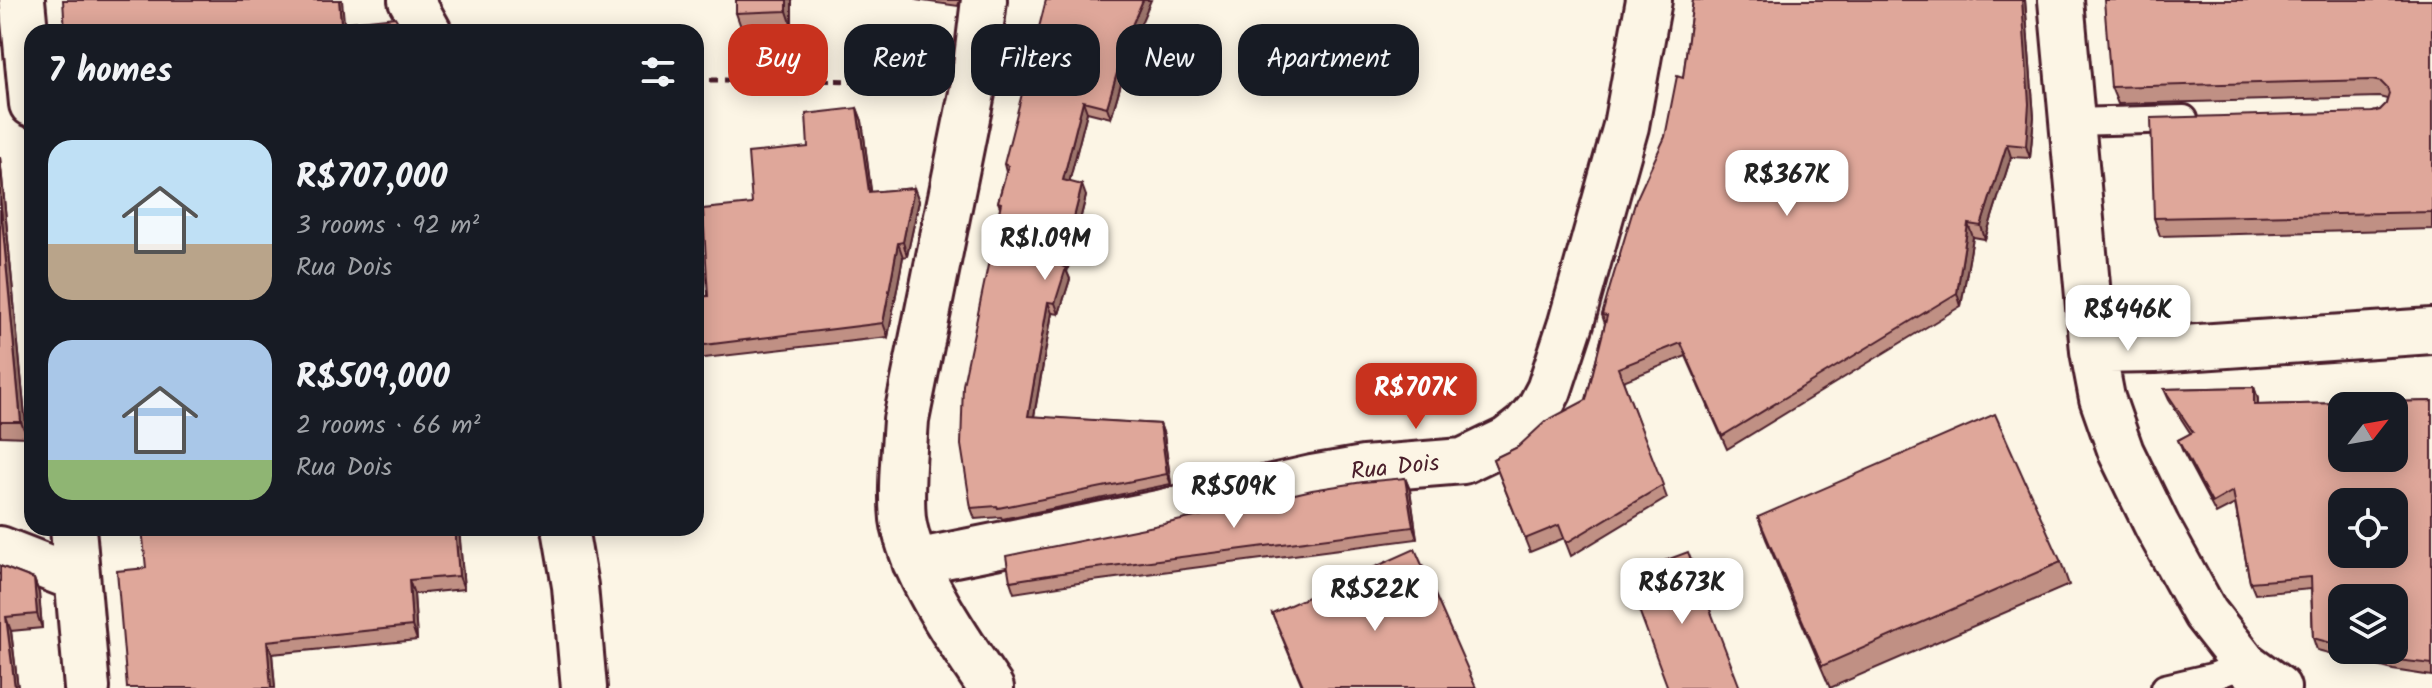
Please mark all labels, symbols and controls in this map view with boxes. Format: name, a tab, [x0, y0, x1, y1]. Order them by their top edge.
chip: Buy	[728, 24, 828, 96]
chip: Rent	[844, 24, 955, 96]
chip: Filters	[971, 24, 1100, 96]
chip: New	[1116, 24, 1222, 96]
chip: Apartment	[1238, 24, 1419, 96]
text: 7 homes	[48, 45, 172, 99]
icon: filters	[636, 50, 680, 94]
pin: R$367K	[1722, 150, 1852, 218]
text: R$707,000	[296, 151, 447, 205]
text: R$367K	[1743, 155, 1831, 197]
icon: home	[112, 172, 208, 268]
text: 3 rooms · 92 m²	[296, 205, 479, 247]
pin: R$1.09M	[971, 214, 1119, 282]
text: R$1.09M	[999, 219, 1091, 261]
text: Rua Dois	[296, 247, 392, 289]
pin: R$446K	[2063, 285, 2193, 353]
text: R$446K	[2083, 290, 2173, 332]
text: R$509,000	[296, 351, 450, 405]
pin: R$707K	[1351, 363, 1481, 431]
text: R$707K	[1374, 368, 1458, 410]
icon: home	[112, 372, 208, 468]
north arrow	[2328, 392, 2408, 472]
map controls	[2328, 392, 2408, 664]
text: 2 rooms · 66 m²	[296, 405, 481, 447]
street label: Rua Dois	[1349, 444, 1441, 492]
text: Rua Dois	[296, 447, 392, 489]
pin: R$509K	[1169, 462, 1299, 530]
text: R$509K	[1191, 467, 1277, 509]
button: locate	[2328, 488, 2408, 568]
pin: R$673K	[1617, 558, 1747, 626]
text: R$673K	[1638, 563, 1726, 605]
pin: R$522K	[1310, 565, 1440, 633]
text: R$522K	[1330, 570, 1420, 612]
button: layers	[2328, 584, 2408, 664]

